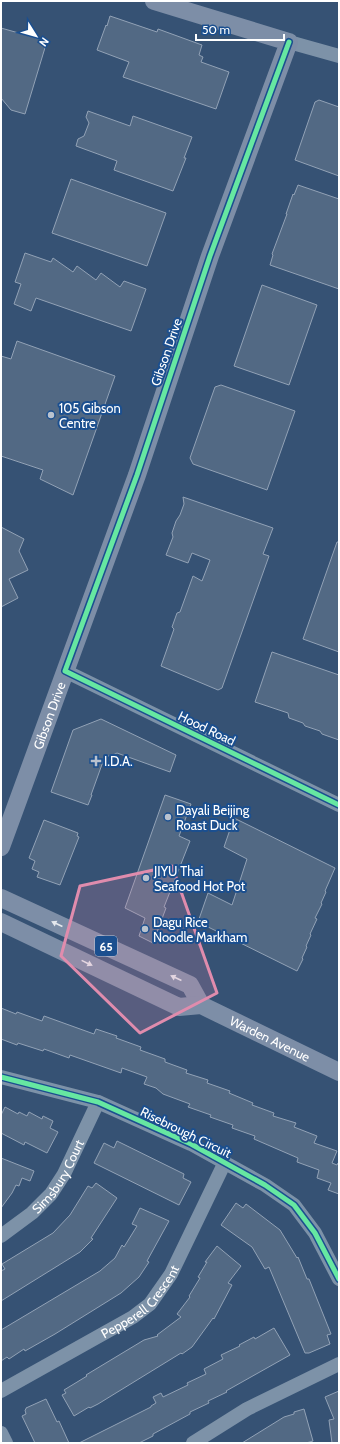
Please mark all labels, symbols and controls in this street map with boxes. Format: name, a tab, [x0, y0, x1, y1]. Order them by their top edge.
north arrow	[16, 16, 56, 56]
scale bar	[196, 16, 284, 42]
text: 50 m	[202, 22, 230, 37]
text: N	[36, 35, 52, 49]
street label: Gibson Drive	[147, 316, 185, 388]
place label: 105 Gibson Centre	[59, 400, 121, 431]
marker: 105 Gibson Centre	[46, 410, 56, 420]
street label: Gibson Drive	[29, 679, 69, 751]
street label: Hood Road	[176, 707, 238, 749]
place label: I.D.A.	[104, 753, 133, 769]
marker: I.D.A.	[91, 756, 101, 766]
place label: Dayali Beijing Roast Duck	[176, 802, 250, 833]
marker: Dayali Beijing Roast Duck	[163, 812, 173, 822]
place label: JIYU Thai Seafood Hot Pot	[153, 863, 246, 894]
marker: JIYU Thai Seafood Hot Pot	[141, 873, 151, 883]
place label: Dagu Rice Noodle Markham	[153, 914, 247, 945]
one-way arrow	[52, 921, 63, 927]
marker: Dagu Rice Noodle Markham	[140, 924, 150, 934]
road number: 65	[95, 936, 117, 956]
one-way arrow	[81, 960, 92, 966]
one-way arrow	[170, 975, 181, 981]
street label: Warden Avenue	[227, 1012, 313, 1065]
street label: Risebrough Circuit	[138, 1103, 235, 1161]
street label: Simsbury Court	[28, 1136, 87, 1217]
street label: Pepperell Crescent	[98, 1262, 182, 1341]

